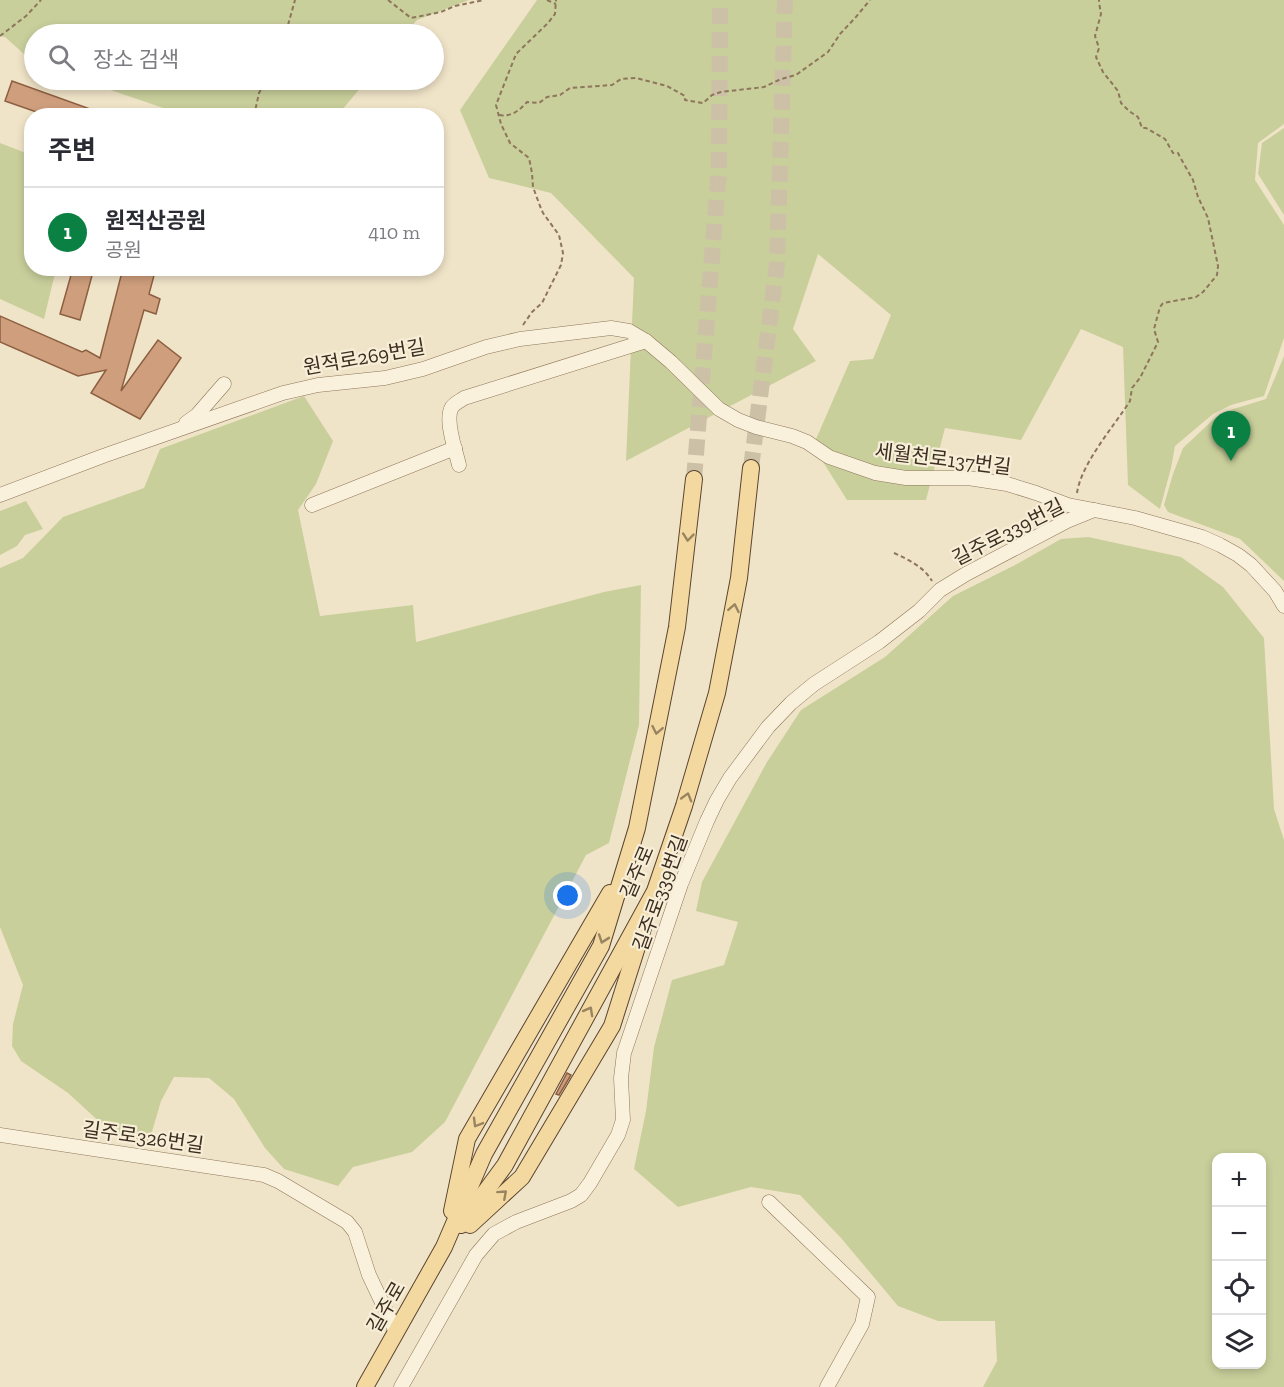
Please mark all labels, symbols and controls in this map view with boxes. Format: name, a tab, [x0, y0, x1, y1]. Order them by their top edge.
search box	[24, 24, 444, 90]
icon: search	[45, 41, 78, 74]
text: 장소 검색	[93, 46, 179, 73]
text: 주변	[48, 134, 96, 166]
text: 원적산공원	[105, 207, 206, 234]
text: 1	[63, 220, 72, 244]
text: 410 m	[368, 220, 420, 244]
text: 공원	[105, 238, 142, 262]
street label: 원적로269번길	[301, 334, 427, 380]
pin: 1	[1212, 412, 1250, 461]
street label: 세월천로137번길	[873, 439, 1013, 479]
street label: 길주로339번길	[948, 494, 1068, 570]
one-way arrow	[682, 533, 694, 542]
one-way arrow	[727, 603, 740, 613]
one-way arrow	[651, 724, 664, 734]
one-way arrow	[680, 792, 692, 803]
street label: 길주로339번길	[628, 831, 692, 955]
street label: 길주로	[615, 842, 659, 902]
your location	[553, 881, 582, 910]
one-way arrow	[598, 933, 611, 943]
one-way arrow	[582, 1007, 593, 1018]
street label: 길주로326번길	[81, 1117, 205, 1157]
one-way arrow	[472, 1117, 484, 1127]
map controls	[1212, 1153, 1266, 1369]
button: +	[1212, 1153, 1266, 1207]
one-way arrow	[497, 1190, 507, 1201]
button: −	[1212, 1207, 1266, 1261]
button: locate	[1212, 1261, 1266, 1315]
street label: 길주로	[362, 1277, 410, 1337]
button: layers	[1212, 1315, 1266, 1369]

